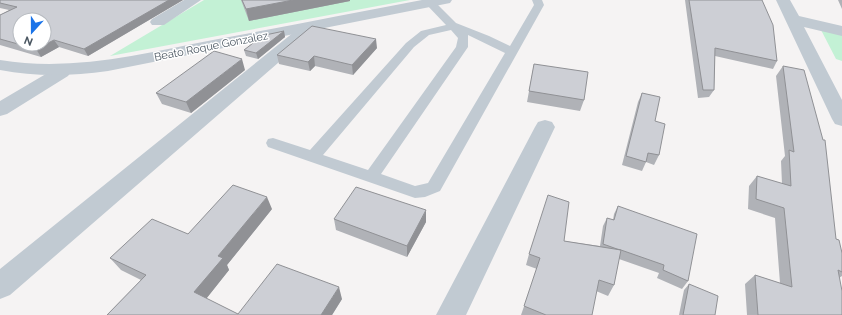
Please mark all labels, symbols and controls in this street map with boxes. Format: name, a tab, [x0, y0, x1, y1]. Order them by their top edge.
north arrow	[12, 12, 52, 52]
street label: Beato Roque Gonzalez	[153, 29, 270, 64]
text: N	[22, 33, 35, 48]

